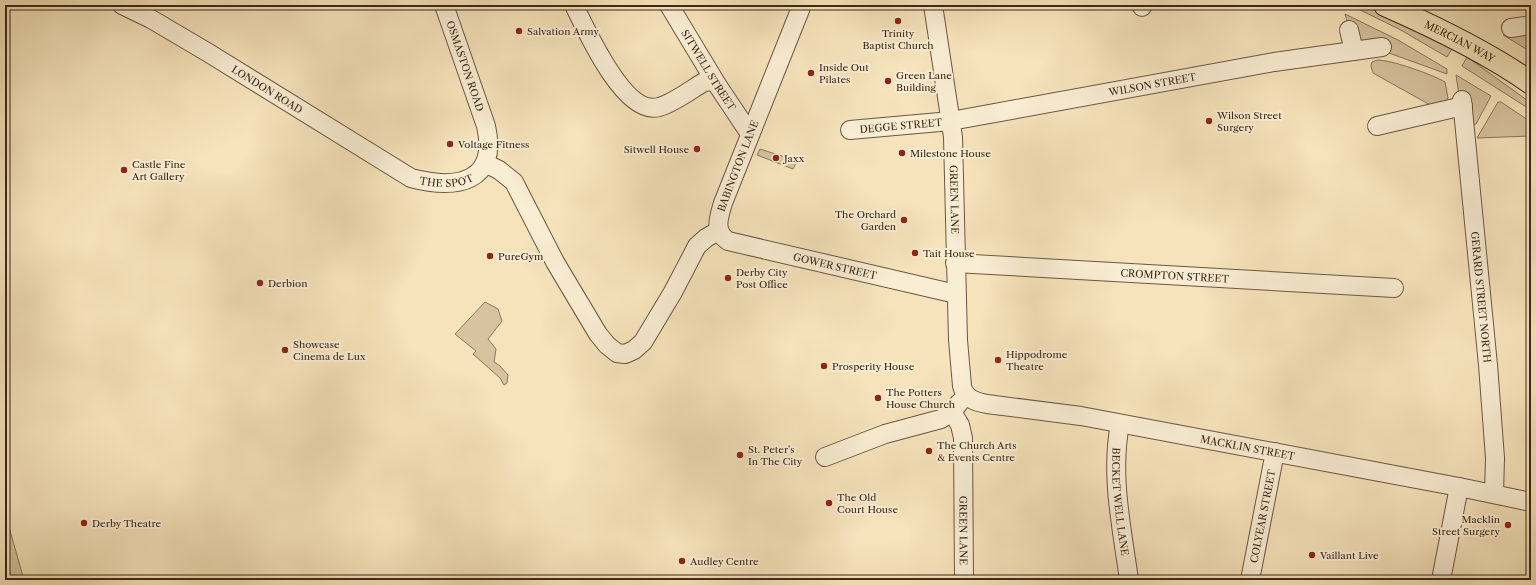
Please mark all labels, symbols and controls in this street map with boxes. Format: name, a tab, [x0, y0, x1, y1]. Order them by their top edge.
marker: Trinity Baptist Church	[893, 16, 903, 26]
street label: MERCIAN WAY	[1422, 17, 1498, 65]
street label: OSMASTON ROAD	[443, 19, 487, 113]
place label: Salvation Army	[527, 25, 599, 38]
marker: Salvation Army	[514, 26, 524, 36]
street label: SITWELL STREET	[679, 27, 739, 113]
place label: Trinity Baptist Church	[862, 27, 934, 52]
place label: Inside Out Pilates	[819, 61, 869, 86]
street label: LONDON ROAD	[229, 62, 305, 116]
marker: Inside Out Pilates	[806, 68, 816, 78]
place label: Green Lane Building	[896, 69, 952, 94]
street label: WILSON STREET	[1107, 70, 1197, 99]
marker: Green Lane Building	[883, 76, 893, 86]
place label: Wilson Street Surgery	[1216, 109, 1282, 134]
street label: DEGGE STREET	[859, 115, 943, 136]
marker: Wilson Street Surgery	[1204, 116, 1214, 126]
street label: BABINGTON LANE	[715, 118, 761, 214]
place label: Voltage Fitness	[457, 138, 529, 151]
marker: Voltage Fitness	[445, 139, 455, 149]
place label: Sitwell House	[624, 143, 689, 156]
marker: Sitwell House	[692, 144, 702, 154]
place label: Milestone House	[910, 147, 991, 160]
marker: Milestone House	[897, 148, 907, 158]
place label: Jaxx	[782, 152, 805, 165]
marker: Jaxx	[771, 153, 781, 163]
place label: Castle Fine Art Gallery	[131, 158, 186, 183]
marker: Castle Fine Art Gallery	[119, 165, 129, 175]
street label: GREEN LANE	[947, 165, 962, 234]
street label: THE SPOT	[419, 171, 476, 190]
place label: The Orchard Garden	[835, 208, 897, 233]
marker: The Orchard Garden	[899, 215, 909, 225]
street label: GERARD STREET NORTH	[1468, 231, 1494, 364]
place label: Tait House	[923, 247, 975, 260]
marker: Tait House	[910, 248, 920, 258]
place label: PureGym	[498, 250, 544, 263]
street label: GOWER STREET	[792, 250, 879, 282]
marker: PureGym	[485, 251, 495, 261]
place label: Derby City Post Office	[736, 266, 788, 291]
street label: CROMPTON STREET	[1120, 266, 1230, 285]
marker: Derby City Post Office	[723, 273, 733, 283]
place label: Derbion	[268, 277, 308, 290]
marker: Derbion	[255, 278, 265, 288]
place label: Showcase Cinema de Lux	[293, 338, 366, 363]
marker: Showcase Cinema de Lux	[280, 345, 290, 355]
place label: Hippodrome Theatre	[1006, 348, 1068, 373]
marker: Hippodrome Theatre	[993, 355, 1003, 365]
place label: Prosperity House	[832, 360, 915, 373]
marker: Prosperity House	[819, 361, 829, 371]
place label: The Potters House Church	[886, 386, 956, 411]
marker: The Potters House Church	[873, 393, 883, 403]
street label: MACKLIN STREET	[1199, 432, 1297, 463]
place label: The Church Arts & Events Centre	[937, 439, 1017, 464]
place label: St. Peter's In The City	[748, 443, 803, 468]
marker: The Church Arts & Events Centre	[924, 446, 934, 456]
street label: BECKET WELL LANE	[1110, 447, 1132, 556]
marker: St. Peter's In The City	[735, 450, 745, 460]
street label: COLYEAR STREET	[1247, 468, 1278, 564]
place label: The Old Court House	[837, 491, 898, 516]
street label: GREEN LANE	[957, 496, 970, 565]
marker: The Old Court House	[824, 498, 834, 508]
place label: Macklin Street Surgery	[1432, 513, 1501, 538]
place label: Derby Theatre	[92, 517, 162, 530]
marker: Derby Theatre	[79, 518, 89, 528]
marker: Macklin Street Surgery	[1503, 520, 1513, 530]
place label: Vaillant Live	[1319, 549, 1379, 562]
marker: Vaillant Live	[1307, 550, 1317, 560]
place label: Audley Centre	[689, 555, 759, 568]
marker: Audley Centre	[677, 556, 687, 566]

